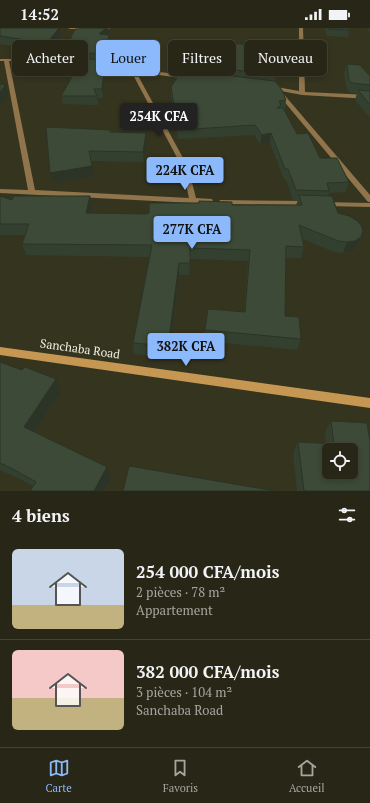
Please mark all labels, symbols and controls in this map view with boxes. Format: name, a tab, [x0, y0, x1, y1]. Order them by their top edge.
text: 14:52	[20, 4, 59, 24]
chip: Acheter	[12, 40, 88, 76]
chip: Louer	[96, 40, 160, 76]
chip: Filtres	[168, 40, 236, 76]
chip: Nouveau	[244, 40, 327, 76]
pin: 254K CFA	[118, 103, 200, 137]
text: 254K CFA	[130, 107, 188, 125]
pin: 224K CFA	[144, 157, 226, 191]
text: 224K CFA	[156, 161, 214, 179]
pin: 277K CFA	[151, 216, 233, 250]
text: 277K CFA	[163, 220, 221, 238]
pin: 382K CFA	[145, 333, 227, 367]
street label: Sanchaba Road	[39, 335, 121, 362]
text: 382K CFA	[157, 337, 215, 355]
map controls	[322, 443, 358, 479]
button: locate	[322, 443, 358, 479]
text: 4 biens	[12, 504, 70, 527]
icon: filters	[336, 504, 358, 526]
text: 254 000 CFA/mois	[136, 560, 279, 583]
icon: home	[44, 565, 92, 613]
text: 2 pièces · 78 m²	[136, 583, 225, 601]
text: Appartement	[136, 601, 213, 619]
text: 382 000 CFA/mois	[136, 660, 279, 683]
icon: home	[44, 666, 92, 714]
text: 3 pièces · 104 m²	[136, 683, 232, 701]
text: Sanchaba Road	[136, 701, 223, 719]
tab: Carte	[45, 757, 72, 795]
tab: Favoris	[163, 757, 198, 795]
tab: Accueil	[289, 757, 325, 795]

